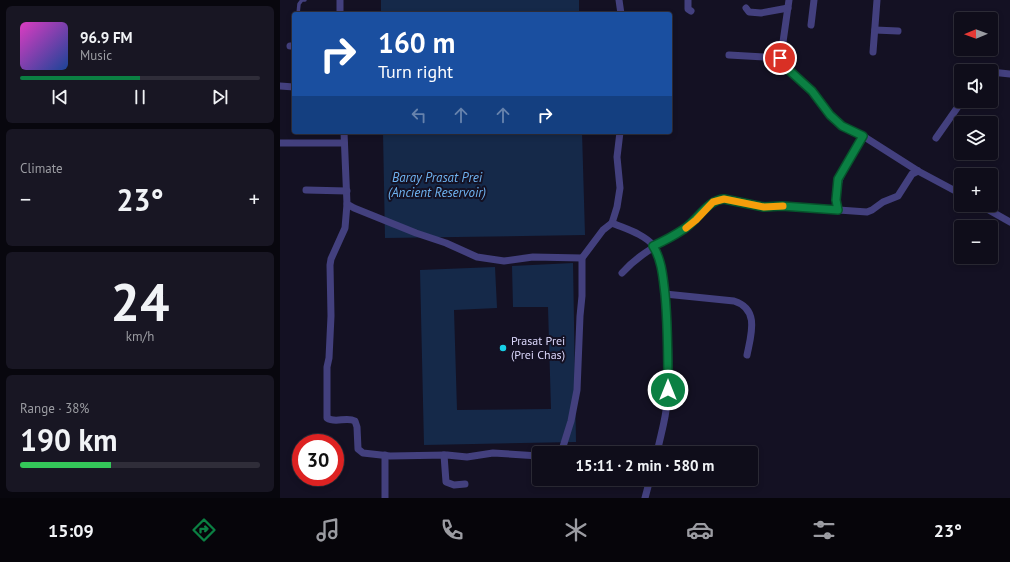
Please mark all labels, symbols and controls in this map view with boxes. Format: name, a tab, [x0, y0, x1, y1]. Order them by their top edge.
north arrow	[954, 12, 998, 56]
map controls	[954, 12, 998, 264]
text: 160 m	[378, 24, 455, 61]
text: 96.9 FM	[80, 28, 133, 47]
icon: right	[312, 28, 364, 80]
pin	[763, 41, 797, 75]
text: Music	[80, 47, 112, 64]
icon: arrive	[769, 47, 791, 69]
text: Turn right	[378, 60, 453, 83]
button: sound	[954, 64, 998, 108]
icon: previous	[49, 86, 71, 108]
icon: pause	[129, 86, 151, 108]
icon: next	[209, 86, 231, 108]
icon: left	[408, 104, 430, 126]
icon: ahead	[450, 104, 472, 126]
icon: ahead	[492, 104, 514, 126]
icon: right	[534, 104, 556, 126]
button: layers	[954, 116, 998, 160]
text: Climate	[20, 160, 63, 177]
button: +	[954, 168, 998, 212]
water label: Baray Prasat Prei (Ancient Reservoir)	[388, 169, 486, 201]
text: 23°	[116, 180, 164, 219]
text: −	[20, 185, 31, 213]
text: +	[249, 185, 260, 213]
button: −	[954, 220, 998, 264]
text: 24	[111, 268, 169, 335]
text: km/h	[126, 328, 154, 345]
place label: Prasat Prei (Prei Chas)	[511, 333, 565, 362]
marker: Prasat Prei (Prei Chas)	[498, 343, 508, 353]
position arrow	[647, 369, 689, 411]
text: Range · 38%	[20, 400, 89, 417]
text: 190 km	[20, 420, 118, 459]
speed limit sign: 30	[292, 434, 344, 486]
text: 15:11 · 2 min · 580 m	[576, 456, 714, 475]
icon: directions	[190, 516, 218, 544]
icon: music	[314, 516, 342, 544]
icon: phone	[438, 516, 466, 544]
icon: climate	[562, 516, 590, 544]
icon: car	[686, 516, 714, 544]
icon: filters	[810, 516, 838, 544]
text: 15:09	[48, 519, 94, 542]
text: 23°	[934, 519, 962, 542]

